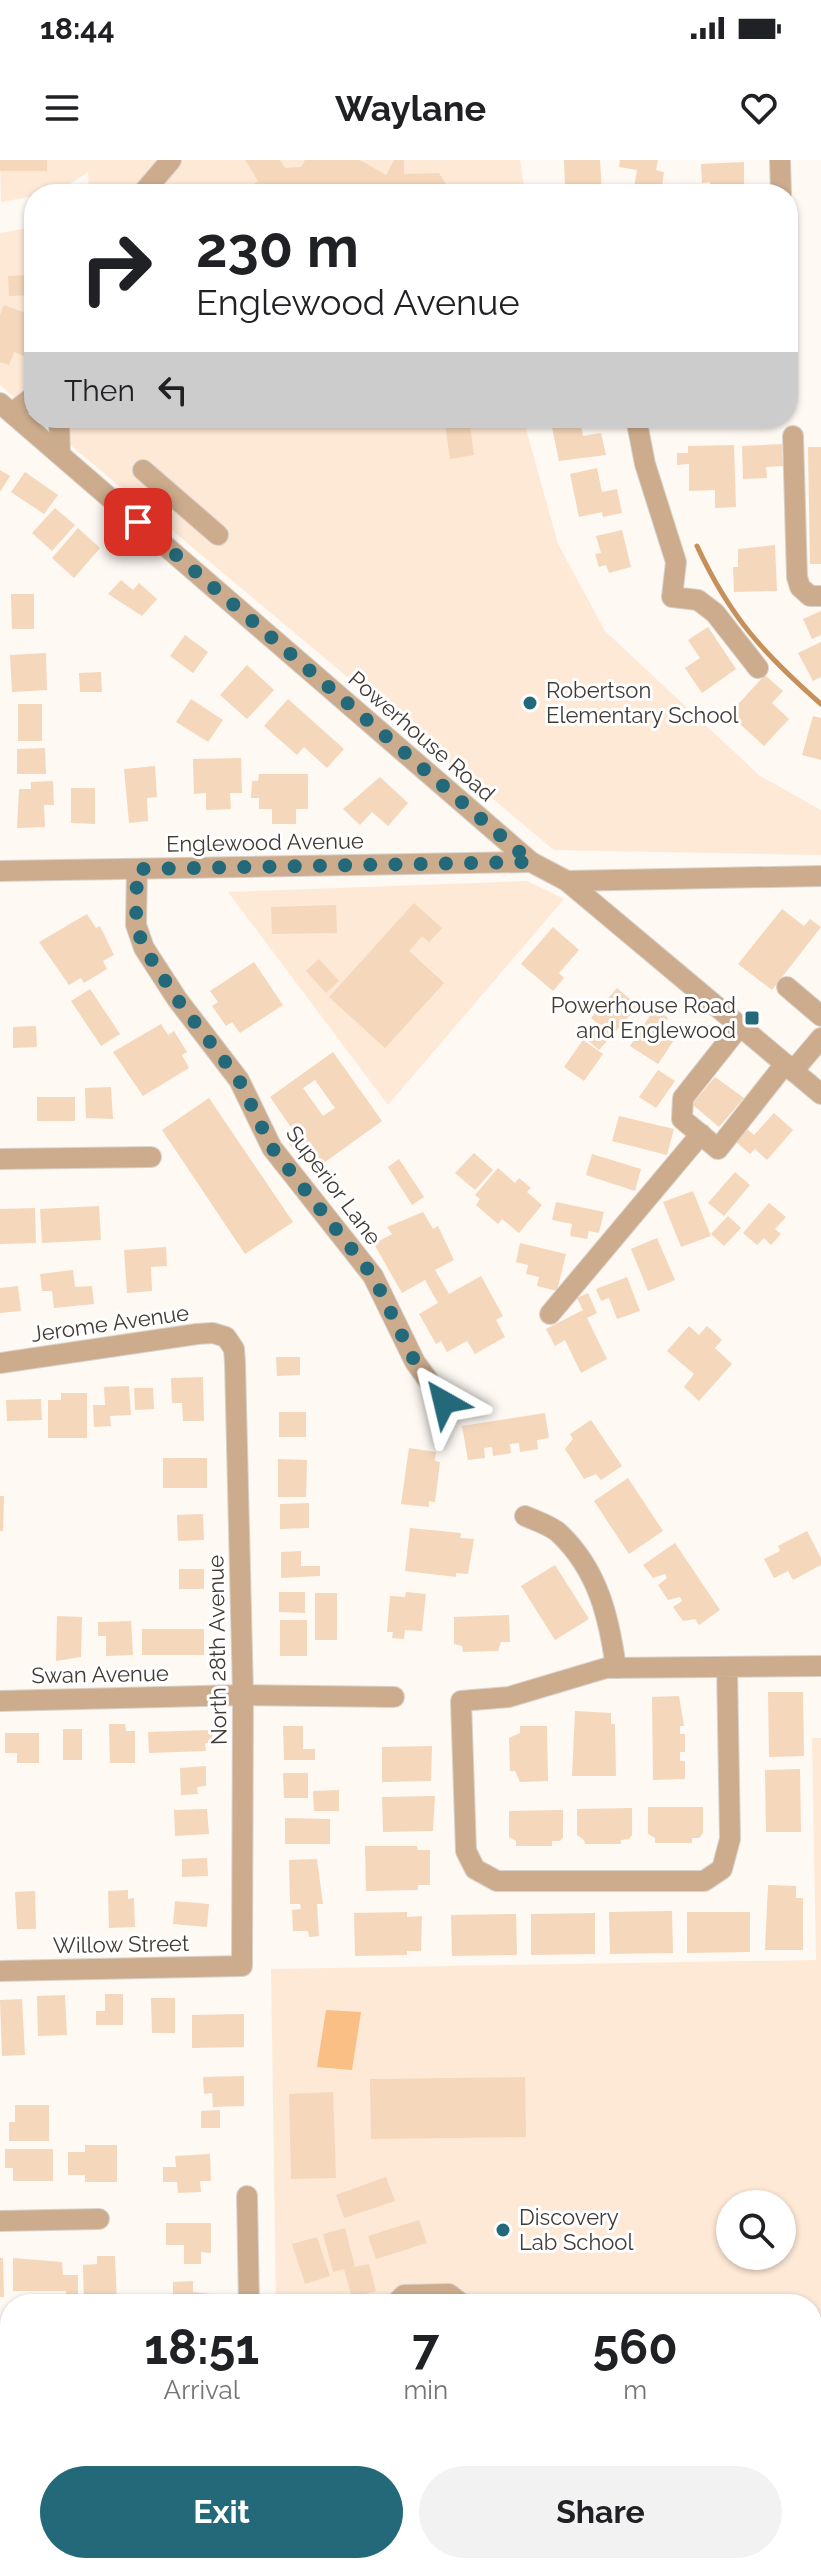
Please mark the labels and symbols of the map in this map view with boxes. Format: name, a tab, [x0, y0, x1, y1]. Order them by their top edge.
pin	[104, 488, 172, 556]
street label: Powerhouse Road	[344, 665, 500, 807]
place label: Robertson Elementary School	[546, 677, 739, 728]
marker: Robertson Elementary School	[521, 694, 539, 712]
street label: Englewood Avenue	[166, 827, 364, 857]
place label: Powerhouse Road and Englewood	[551, 992, 736, 1043]
marker: Powerhouse Road and Englewood	[743, 1009, 761, 1027]
street label: Superior Lane	[281, 1121, 387, 1250]
street label: Jerome Avenue	[29, 1299, 191, 1347]
position arrow	[402, 1360, 486, 1444]
street label: North 28th Avenue	[202, 1555, 232, 1745]
street label: Swan Avenue	[31, 1660, 169, 1688]
street label: Willow Street	[53, 1930, 190, 1958]
place label: Discovery Lab School	[519, 2204, 633, 2255]
marker: Discovery Lab School	[494, 2221, 512, 2239]

